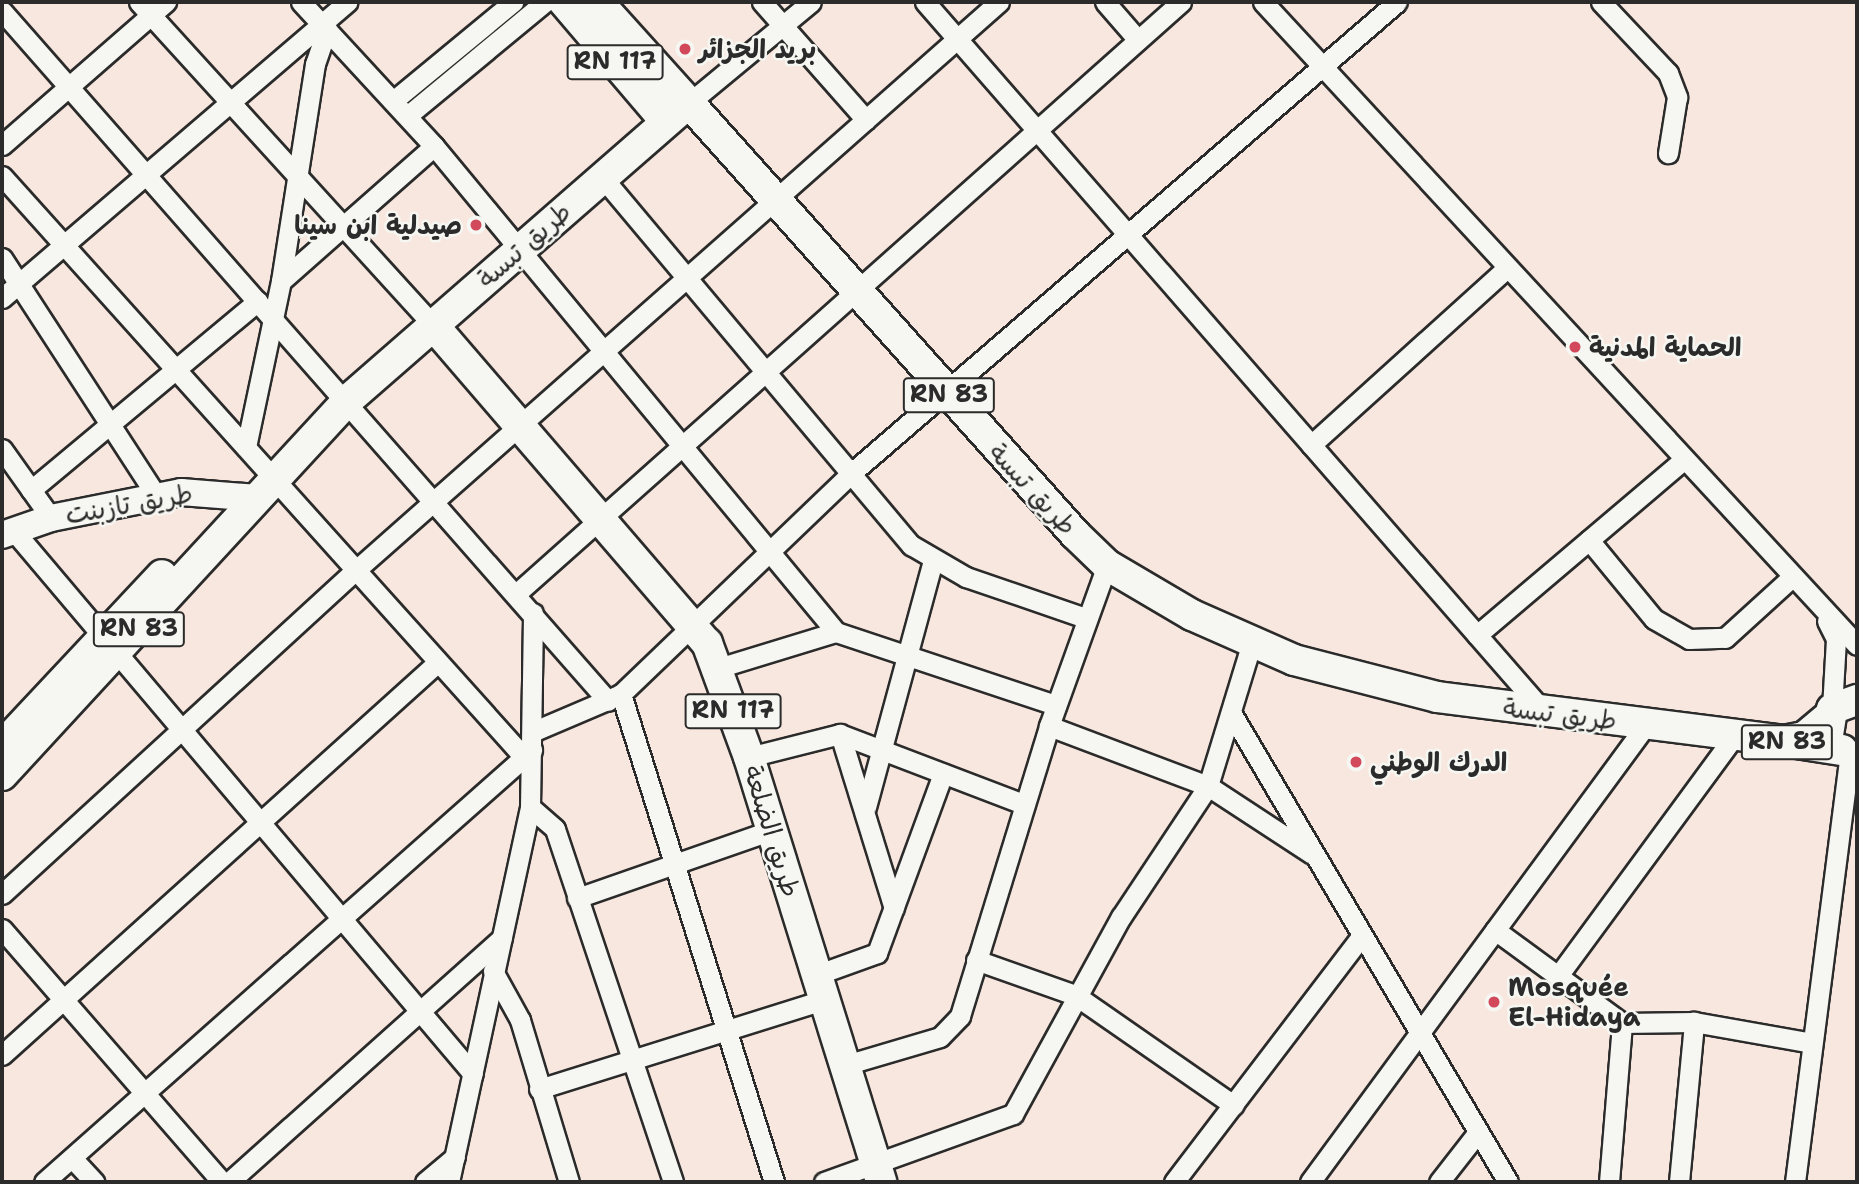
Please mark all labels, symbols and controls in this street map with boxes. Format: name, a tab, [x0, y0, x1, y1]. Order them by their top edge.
place label: بريد الجزائر	[699, 33, 816, 65]
marker: بريد الجزائر	[677, 41, 693, 57]
road number: RN 117	[566, 42, 664, 82]
street label: طريق تبسة	[471, 196, 577, 294]
place label: صيدلية ابن سينا	[294, 209, 462, 241]
marker: صيدلية ابن سينا	[468, 217, 484, 233]
place label: الحماية المدنية	[1589, 331, 1742, 363]
marker: الحماية المدنية	[1567, 339, 1583, 355]
road number: RN 83	[902, 374, 996, 416]
street label: طريق تبسة	[983, 437, 1083, 541]
street label: طريق تازبنت	[63, 477, 195, 531]
road number: RN 83	[92, 608, 186, 650]
road number: RN 117	[684, 690, 782, 732]
street label: طريق تبسة	[1501, 692, 1619, 736]
road number: RN 83	[1740, 722, 1834, 762]
place label: الدرك الوطني	[1370, 746, 1507, 778]
marker: الدرك الوطني	[1348, 754, 1364, 770]
street label: طريق الضلعة	[737, 761, 807, 901]
place label: Mosquée El-Hidaya	[1508, 971, 1640, 1032]
marker: Mosquée El-Hidaya	[1486, 994, 1502, 1010]

